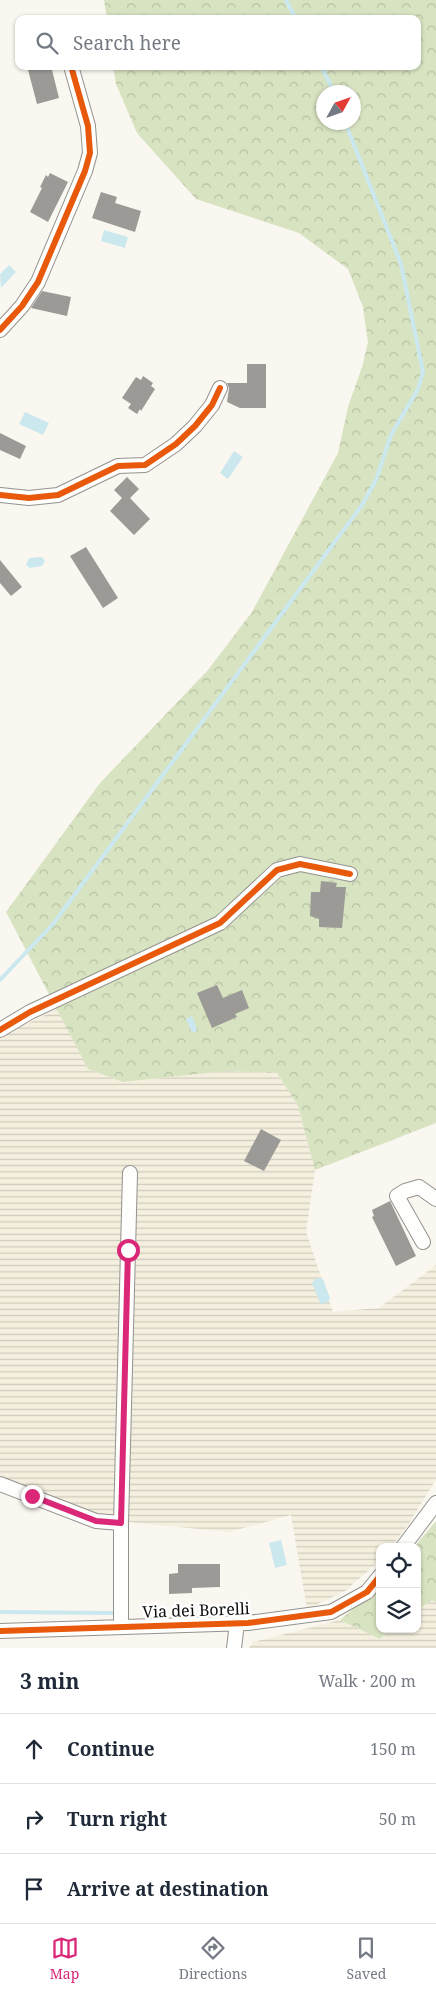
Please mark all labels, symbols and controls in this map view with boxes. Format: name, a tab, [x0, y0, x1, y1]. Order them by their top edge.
search box	[15, 15, 421, 70]
icon: search	[33, 29, 61, 57]
text: Search here	[73, 30, 181, 56]
north arrow	[316, 85, 361, 130]
route start	[117, 1239, 140, 1262]
route end	[21, 1485, 44, 1508]
map controls	[376, 1543, 421, 1633]
button: locate	[376, 1543, 421, 1588]
button: layers	[376, 1588, 421, 1633]
street label: Via dei Borelli	[142, 1597, 250, 1623]
text: 3 min	[20, 1667, 79, 1695]
text: Walk · 200 m	[319, 1670, 416, 1692]
icon: ahead	[20, 1735, 48, 1763]
text: Continue	[67, 1736, 155, 1762]
text: 150 m	[370, 1738, 416, 1760]
icon: right	[20, 1805, 48, 1833]
text: Turn right	[67, 1806, 167, 1832]
text: 50 m	[379, 1808, 416, 1830]
icon: arrive	[20, 1875, 48, 1903]
text: Arrive at destination	[67, 1876, 269, 1902]
tab: Map	[50, 1934, 79, 1983]
tab: Directions	[179, 1934, 247, 1983]
tab: Saved	[347, 1934, 386, 1983]

